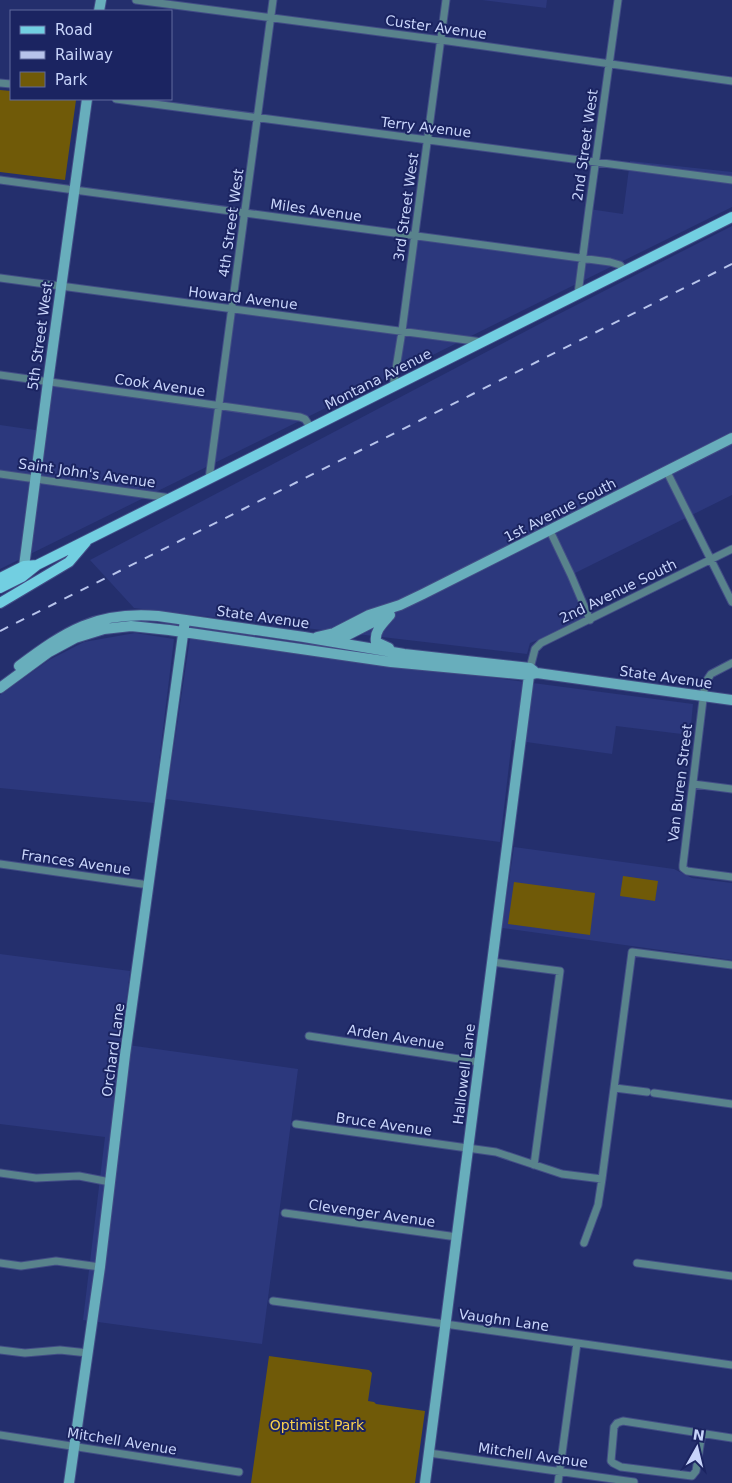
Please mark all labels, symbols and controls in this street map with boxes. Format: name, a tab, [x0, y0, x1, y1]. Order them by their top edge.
legend	[10, 10, 172, 100]
street label: Custer Avenue	[384, 12, 488, 42]
text: Road	[55, 21, 93, 39]
text: Railway	[55, 46, 113, 64]
text: Park	[55, 71, 88, 89]
street label: 2nd Street West	[569, 88, 601, 202]
street label: Terry Avenue	[379, 113, 472, 140]
street label: 3rd Street West	[390, 151, 422, 262]
street label: 4th Street West	[215, 167, 247, 278]
street label: Miles Avenue	[269, 196, 363, 224]
street label: 5th Street West	[24, 280, 56, 391]
street label: Howard Avenue	[187, 283, 299, 313]
street label: Montana Avenue	[322, 345, 434, 413]
street label: Cook Avenue	[114, 371, 206, 399]
street label: Saint John's Avenue	[17, 455, 157, 491]
street label: 1st Avenue South	[501, 475, 619, 545]
street label: 2nd Avenue South	[557, 556, 679, 626]
street label: State Avenue	[216, 603, 310, 631]
street label: State Avenue	[619, 663, 713, 691]
street label: Van Buren Street	[665, 723, 695, 843]
street label: Frances Avenue	[20, 846, 132, 878]
street label: Orchard Lane	[99, 1002, 127, 1098]
street label: Arden Avenue	[346, 1021, 446, 1053]
street label: Hallowell Lane	[450, 1023, 478, 1125]
street label: Bruce Avenue	[335, 1109, 433, 1139]
street label: Clevenger Avenue	[308, 1196, 436, 1230]
street label: Vaughn Lane	[458, 1306, 550, 1334]
park label: Optimist Park	[270, 1417, 365, 1433]
north arrow	[672, 1423, 722, 1473]
street label: Mitchell Avenue	[66, 1424, 178, 1458]
text: N	[692, 1426, 706, 1444]
street label: Mitchell Avenue	[477, 1439, 589, 1471]

